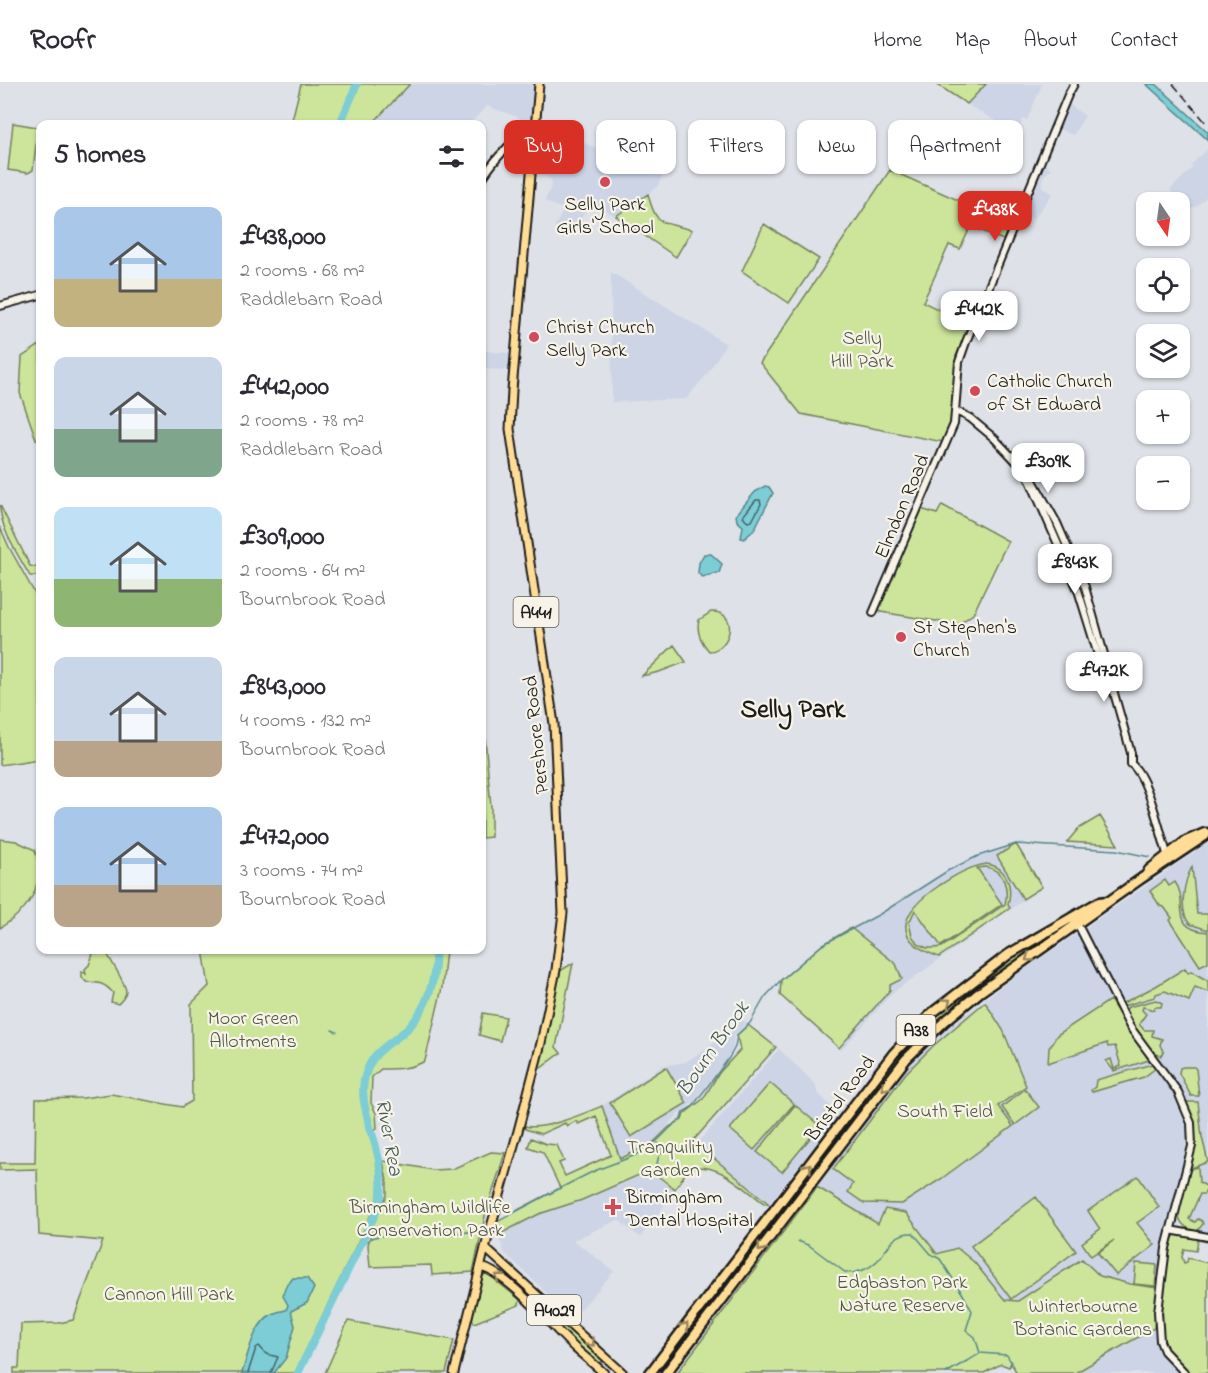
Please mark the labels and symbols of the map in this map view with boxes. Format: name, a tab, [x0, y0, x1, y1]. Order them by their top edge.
marker: Selly Park Girls' School	[598, 175, 612, 189]
place label: Selly Park Girls' School	[556, 191, 654, 243]
pin: £438K	[953, 191, 1037, 242]
north arrow	[1136, 192, 1190, 246]
pin: £442K	[937, 291, 1021, 342]
place label: Christ Church Selly Park	[546, 314, 655, 366]
park label: Selly Hill Park	[830, 325, 894, 377]
marker: Christ Church Selly Park	[527, 330, 541, 344]
place label: Catholic Church of St Edward	[987, 368, 1112, 420]
marker: Catholic Church of St Edward	[968, 384, 982, 398]
pin: £309K	[1006, 443, 1090, 494]
street label: Elmdon Road	[868, 450, 938, 564]
pin: £843K	[1033, 544, 1117, 595]
road number: A441	[514, 597, 558, 627]
place label: St Stephen's Church	[913, 614, 1017, 666]
marker: St Stephen's Church	[894, 630, 908, 644]
pin: £472K	[1062, 652, 1146, 703]
street label: Pershore Road	[517, 674, 558, 796]
district label: Selly Park	[740, 692, 846, 730]
one-way arrow	[1025, 951, 1036, 962]
water label: Bourn Brook	[670, 995, 758, 1103]
one-way arrow	[940, 998, 951, 1009]
park label: Moor Green Allotments	[208, 1005, 298, 1057]
road number: A38	[896, 1015, 936, 1045]
street label: Bristol Road	[798, 1050, 883, 1150]
one-way arrow	[881, 1081, 892, 1092]
water label: River Rea	[367, 1096, 410, 1179]
park label: South Field	[897, 1098, 993, 1127]
park label: Tranquility Garden	[627, 1134, 713, 1186]
one-way arrow	[801, 1162, 812, 1173]
place label: Birmingham Dental Hospital	[625, 1184, 753, 1236]
park label: Birmingham Wildlife Conservation Park	[348, 1194, 511, 1246]
marker: Birmingham Dental Hospital	[604, 1198, 622, 1216]
one-way arrow	[757, 1241, 768, 1252]
park label: Edgbaston Park Nature Reserve	[836, 1269, 968, 1321]
one-way arrow	[495, 1273, 506, 1284]
park label: Cannon Hill Park	[104, 1281, 234, 1310]
park label: Winterbourne Botanic Gardens	[1013, 1293, 1152, 1345]
road number: A4029	[527, 1295, 581, 1325]
one-way arrow	[678, 1322, 689, 1333]
one-way arrow	[584, 1336, 594, 1347]

